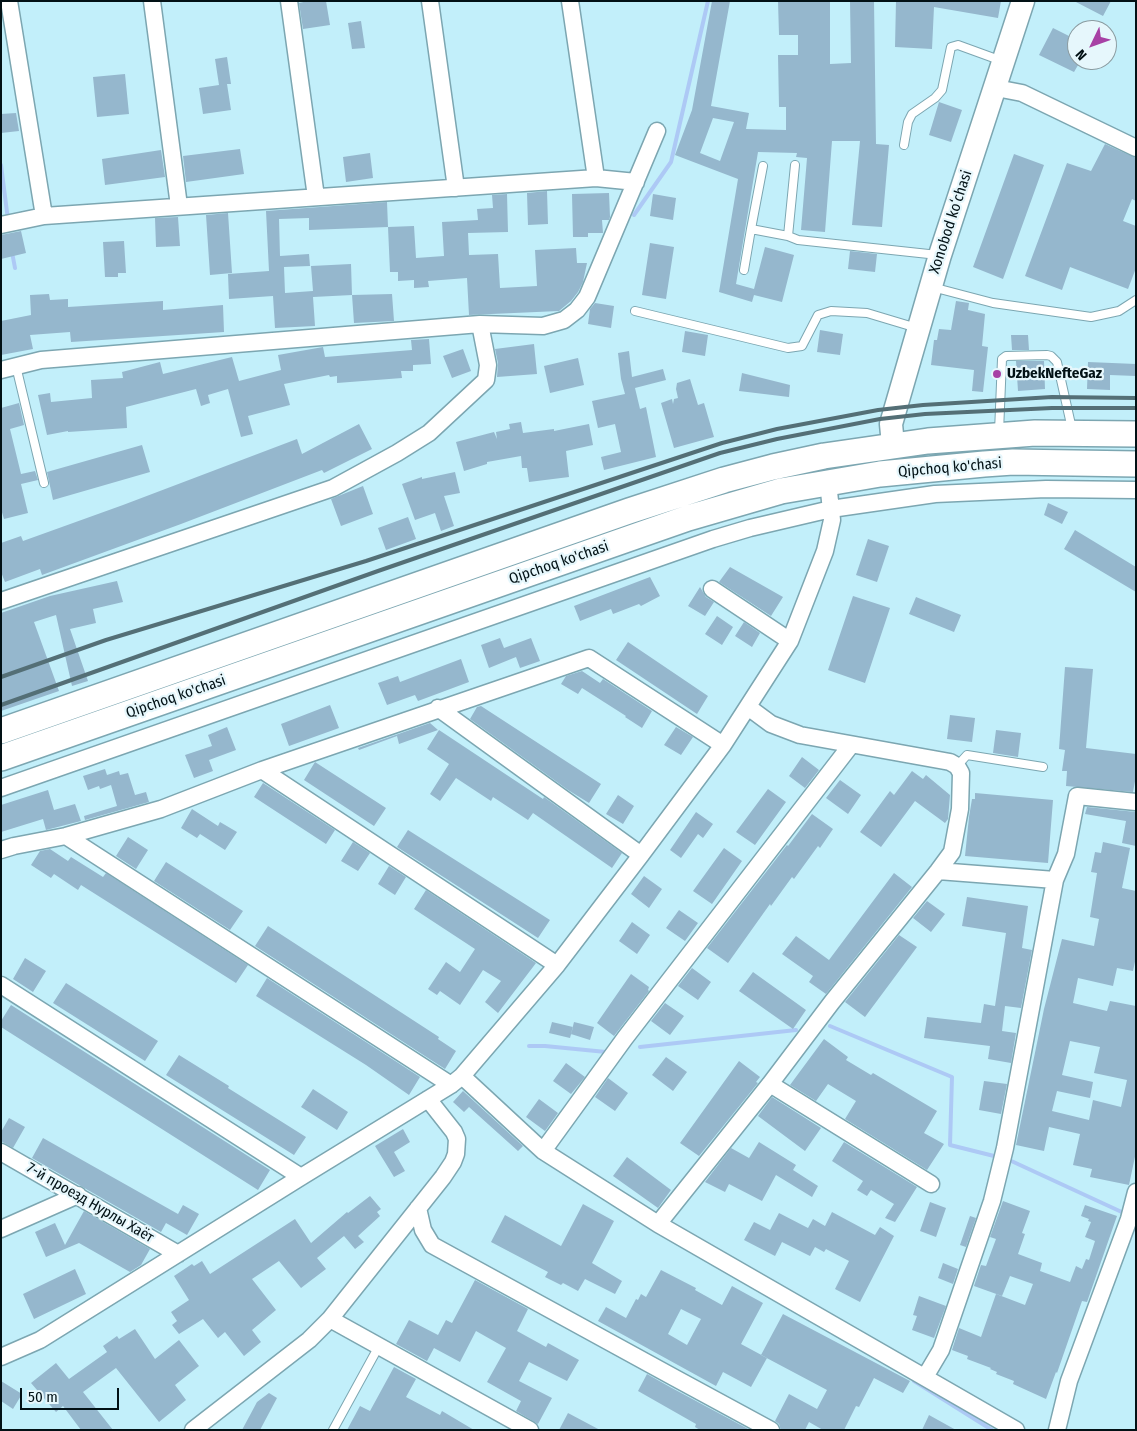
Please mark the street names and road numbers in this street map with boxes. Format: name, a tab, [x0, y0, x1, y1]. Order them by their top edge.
street label: Xonobod koʻchasi	[926, 168, 976, 276]
street label: Qipchoq ko'chasi	[897, 454, 1003, 482]
street label: Qipchoq ko'chasi	[507, 538, 611, 588]
street label: Qipchoq ko'chasi	[124, 672, 228, 722]
street label: 7-й проезд Нурлы Хаёт	[23, 1159, 157, 1247]

